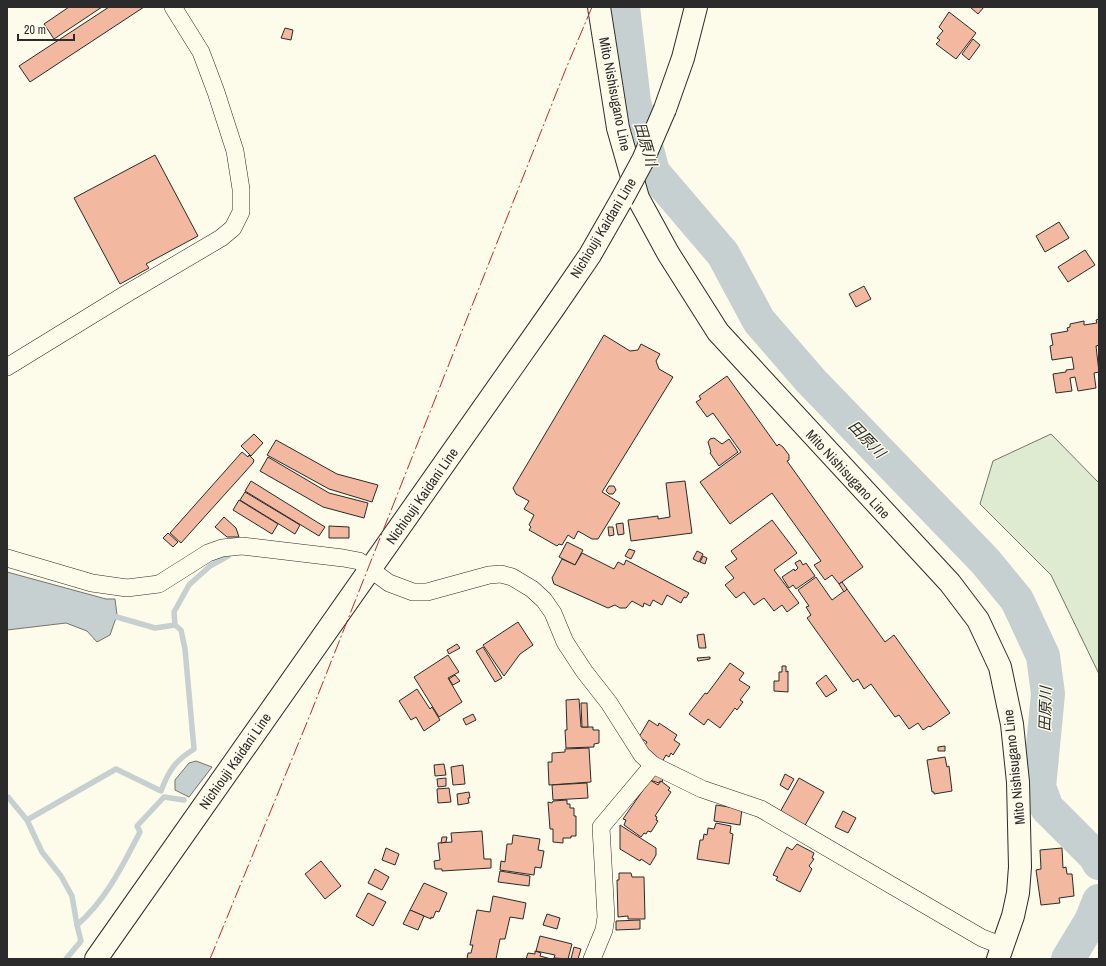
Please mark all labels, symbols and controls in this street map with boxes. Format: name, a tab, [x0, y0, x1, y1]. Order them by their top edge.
scale bar	[18, 16, 74, 42]
text: 20 m	[24, 22, 46, 38]
street label: Mito Nishisugano Line	[595, 36, 635, 152]
water label: 田原川	[630, 119, 663, 170]
street label: Nichiouji Kaidani Line	[566, 175, 640, 281]
water label: 田原川	[844, 416, 892, 464]
street label: Mito Nishisugano Line	[802, 426, 894, 522]
street label: Nichiouji Kaidani Line	[382, 444, 462, 548]
water label: 田原川	[1034, 684, 1056, 732]
street label: Nichiouji Kaidani Line	[195, 709, 275, 813]
street label: Mito Nishisugano Line	[999, 709, 1029, 825]

